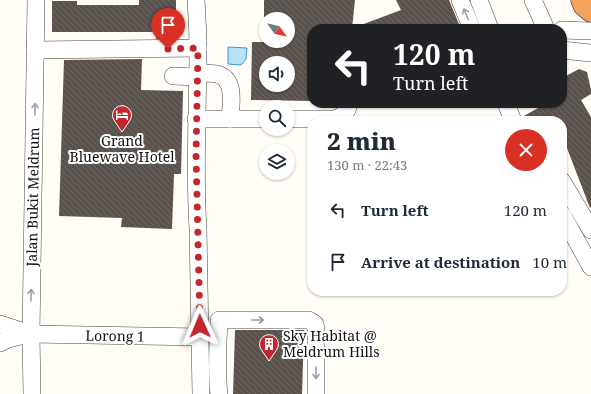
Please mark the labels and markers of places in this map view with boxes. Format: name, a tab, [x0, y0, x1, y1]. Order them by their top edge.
pin	[151, 8, 185, 49]
hotel icon: Grand Bluewave Hotel	[111, 104, 133, 132]
place label: Grand Bluewave Hotel	[70, 131, 175, 166]
place label: Sky Habitat @ Meldrum Hills	[283, 326, 380, 361]
building icon: Sky Habitat @ Meldrum Hills	[258, 333, 280, 361]

